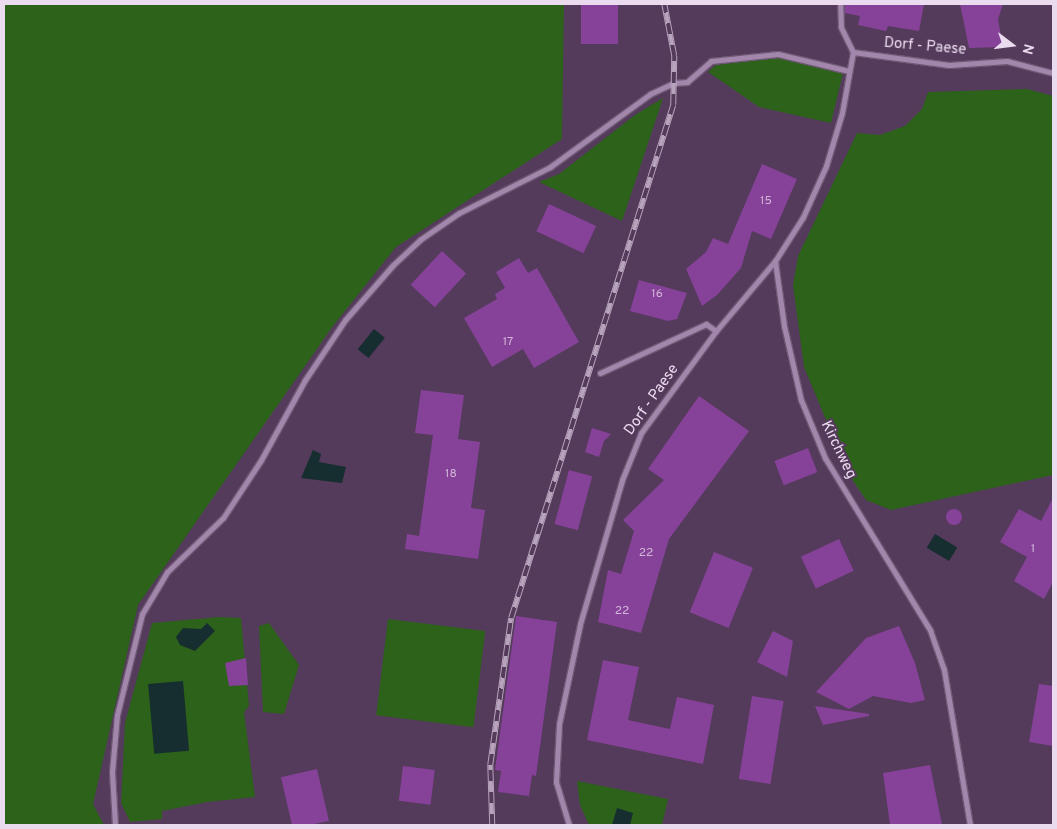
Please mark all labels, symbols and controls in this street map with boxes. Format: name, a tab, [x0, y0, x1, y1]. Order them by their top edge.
north arrow	[987, 20, 1037, 70]
street label: Dorf - Paese	[883, 34, 967, 60]
text: N	[1017, 42, 1036, 56]
house number: 15	[760, 195, 772, 209]
house number: 16	[651, 288, 663, 302]
house number: 17	[503, 336, 513, 350]
street label: Dorf - Paese	[621, 361, 683, 439]
street label: Kirchweg	[816, 418, 860, 482]
house number: 18	[445, 468, 457, 482]
house number: 1	[1031, 543, 1035, 557]
house number: 22	[639, 547, 653, 561]
house number: 22	[615, 605, 629, 619]

